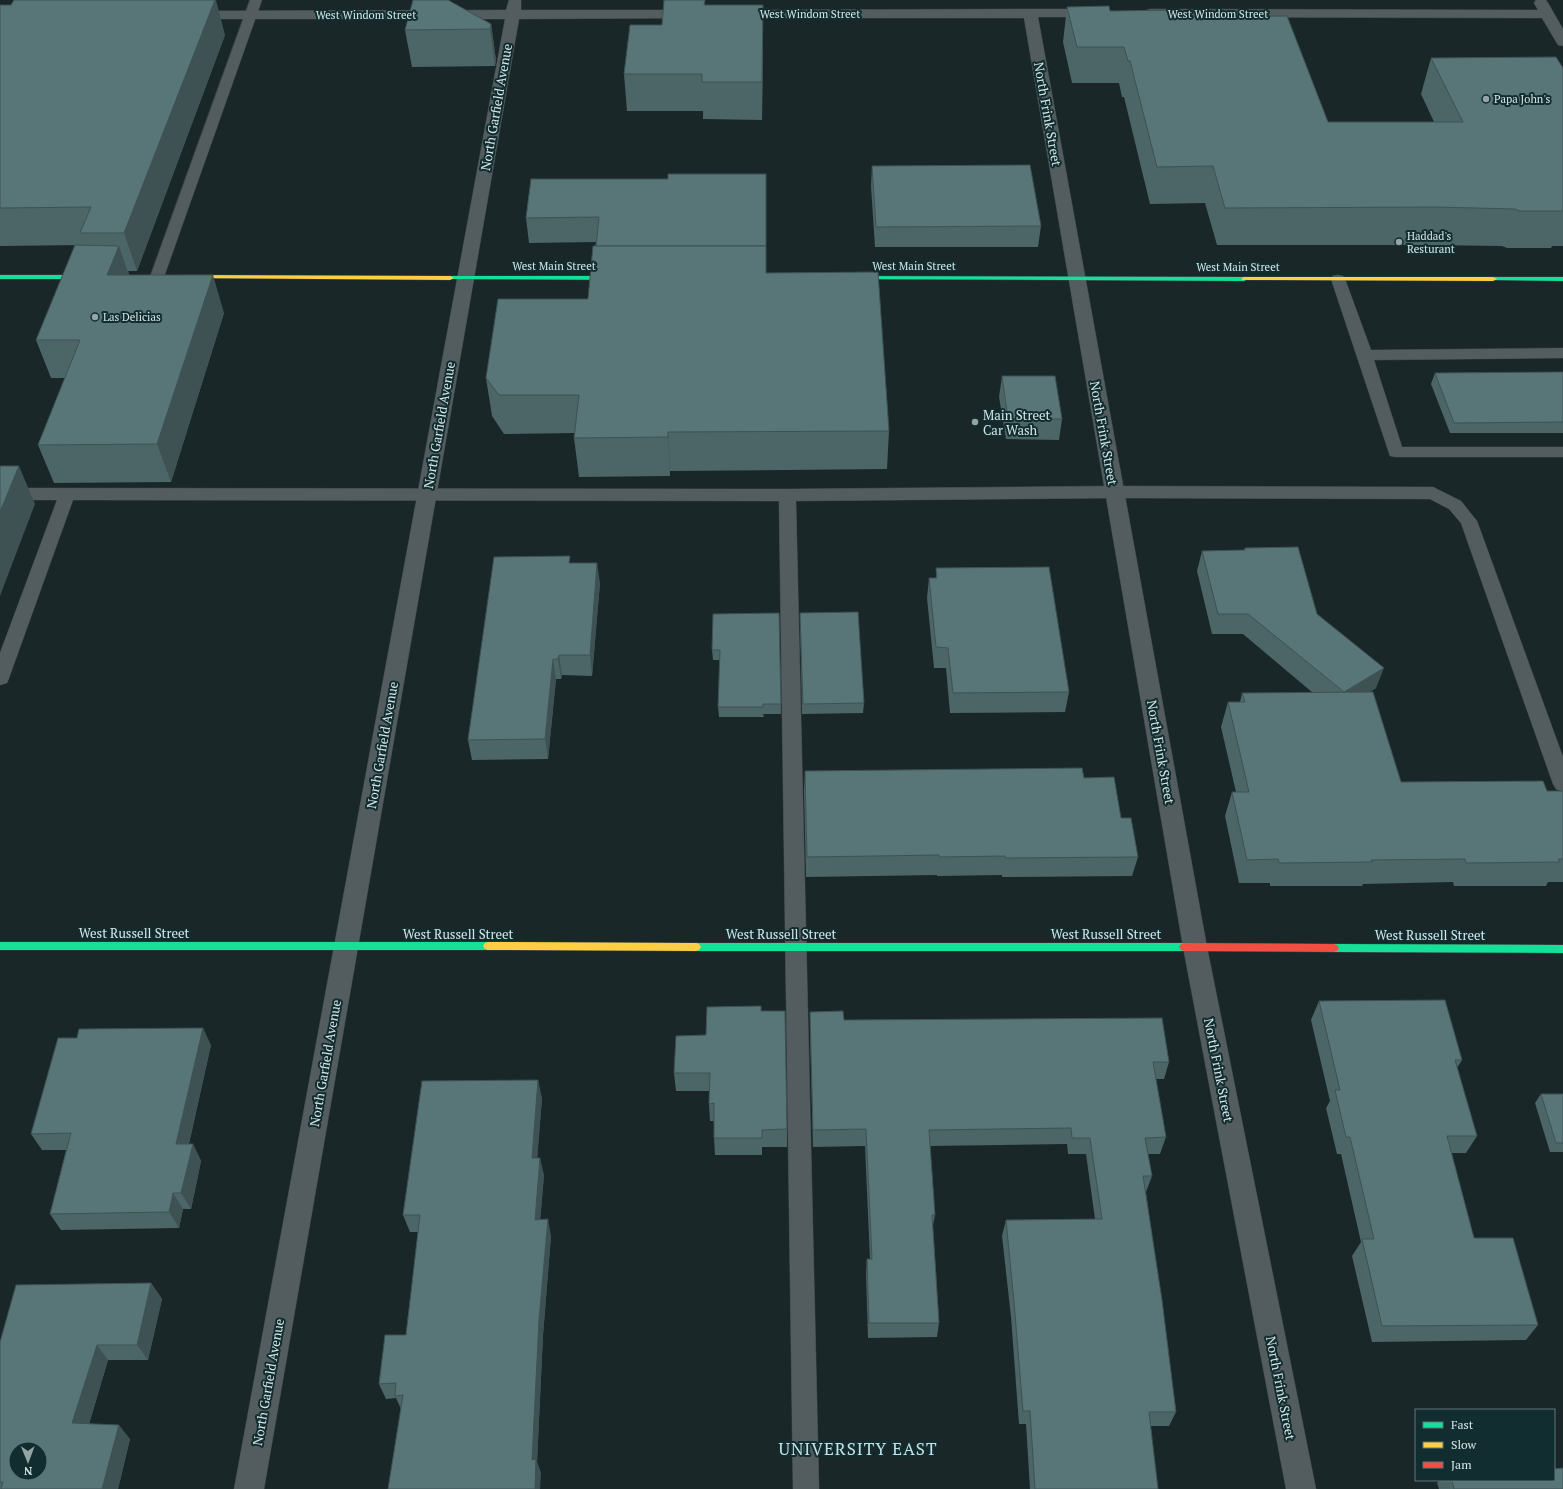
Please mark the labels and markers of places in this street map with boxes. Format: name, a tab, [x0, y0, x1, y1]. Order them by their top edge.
place label: Papa John's	[1494, 92, 1551, 106]
marker: Papa John's	[1481, 94, 1491, 104]
place label: Haddad's Resturant	[1407, 229, 1455, 256]
marker: Haddad's Resturant	[1394, 237, 1404, 247]
place label: Las Delicias	[103, 310, 161, 324]
marker: Las Delicias	[90, 312, 100, 322]
place label: Main Street Car Wash	[983, 406, 1050, 439]
marker: Main Street Car Wash	[970, 417, 980, 427]

